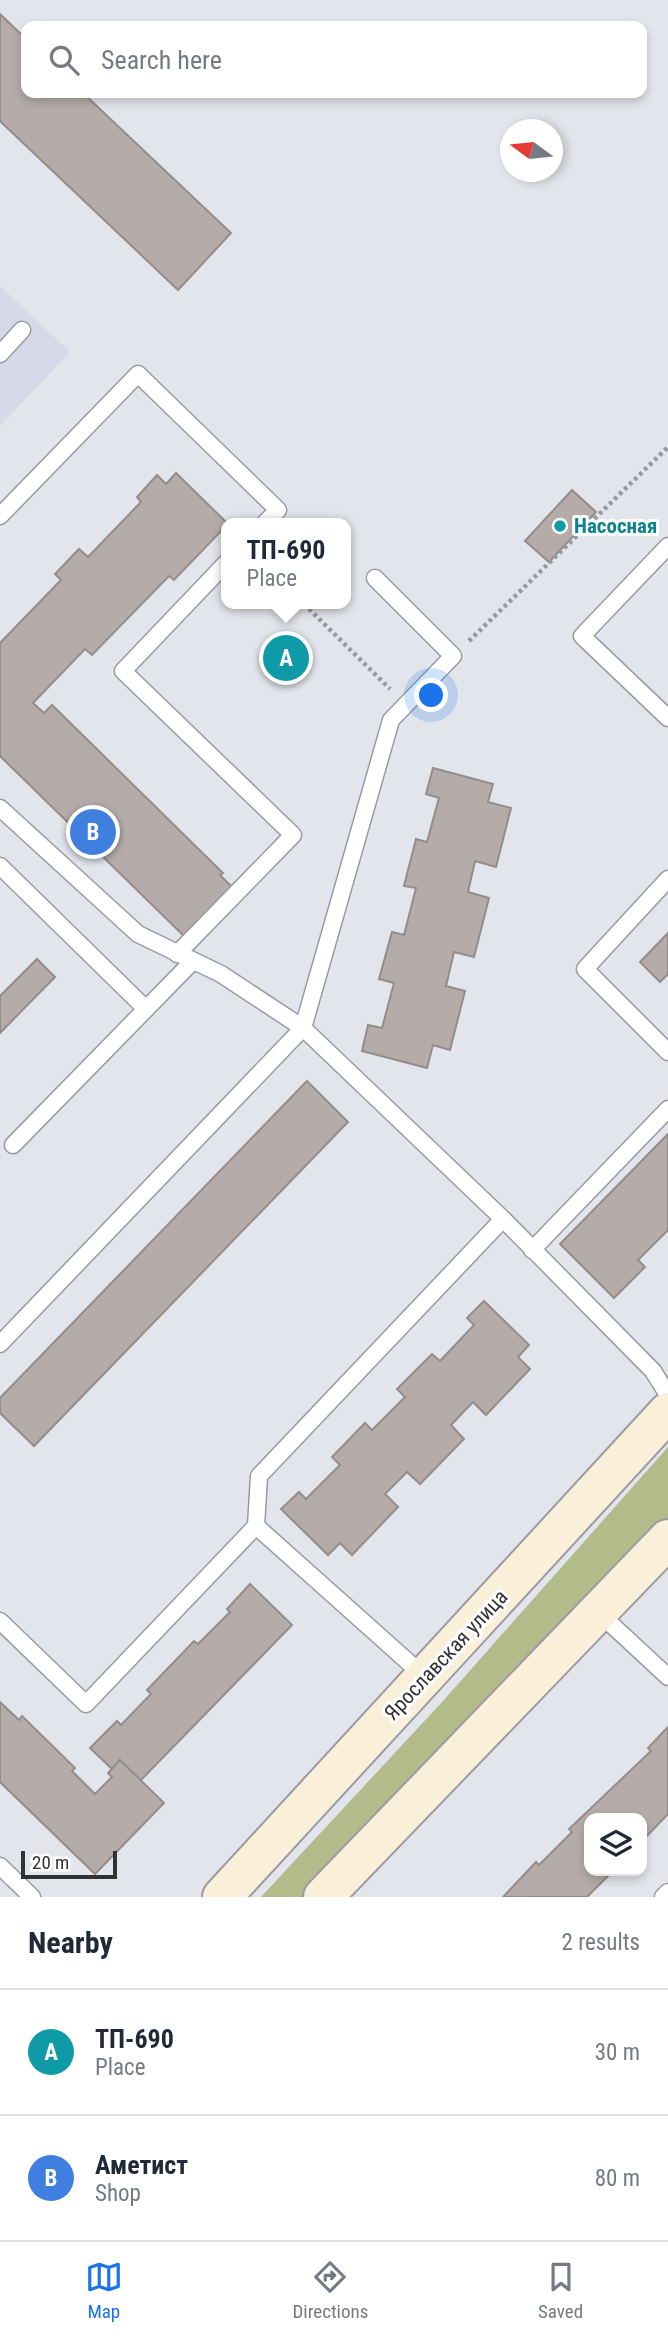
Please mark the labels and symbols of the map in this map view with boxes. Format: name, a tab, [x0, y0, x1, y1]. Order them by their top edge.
north arrow	[500, 119, 563, 182]
place label: Насосная	[574, 514, 657, 538]
marker: Насосная	[552, 518, 568, 534]
pin: A	[263, 632, 309, 684]
your location	[414, 678, 448, 712]
pin: B	[70, 806, 116, 858]
street label: Ярославская улица	[379, 1585, 513, 1725]
scale bar	[21, 1848, 117, 1880]

